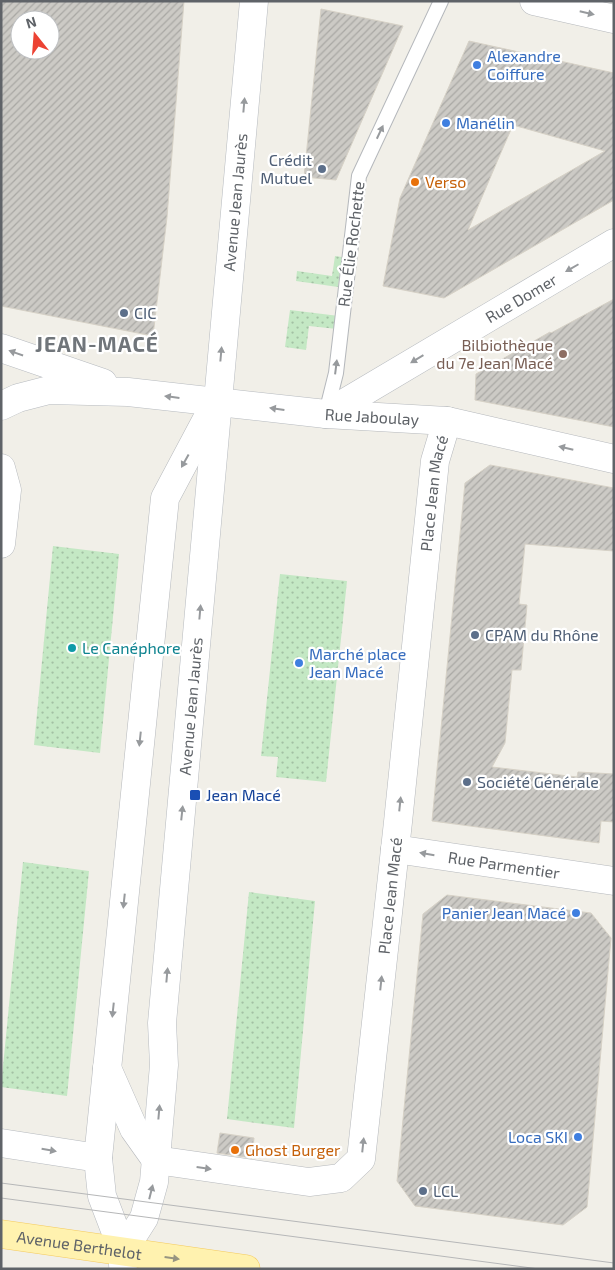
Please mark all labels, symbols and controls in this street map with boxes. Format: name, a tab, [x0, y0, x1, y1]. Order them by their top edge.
one-way arrow	[579, 9, 594, 17]
north arrow	[10, 10, 60, 60]
text: N	[24, 12, 38, 32]
place label: Alexandre Coiffure	[487, 46, 561, 83]
marker: Alexandre Coiffure	[471, 59, 483, 71]
one-way arrow	[241, 97, 249, 113]
place label: Manélin	[456, 113, 515, 132]
marker: Manélin	[440, 117, 452, 129]
one-way arrow	[376, 124, 384, 139]
street label: Avenue Jean Jaurès	[219, 132, 250, 272]
place label: Crédit Mutuel	[260, 150, 312, 187]
marker: Crédit Mutuel	[316, 163, 328, 175]
place label: Verso	[425, 172, 466, 191]
marker: Verso	[409, 176, 421, 188]
street label: Rue Élie Rochette	[333, 180, 368, 308]
one-way arrow	[565, 263, 578, 272]
street label: Rue Domer	[482, 269, 561, 326]
place label: CIC	[134, 303, 156, 322]
marker: CIC	[118, 307, 130, 319]
district label: JEAN-MACÉ	[35, 331, 159, 356]
place label: Bilbiothèque du 7e Jean Macé	[436, 335, 553, 372]
one-way arrow	[217, 345, 225, 361]
marker: Bilbiothèque du 7e Jean Macé	[557, 348, 569, 360]
one-way arrow	[8, 349, 23, 357]
one-way arrow	[410, 355, 423, 364]
one-way arrow	[332, 358, 340, 374]
one-way arrow	[164, 393, 180, 401]
street label: Rue Jaboulay	[324, 404, 420, 428]
one-way arrow	[269, 405, 285, 413]
street label: Place Jean Macé	[416, 433, 451, 552]
one-way arrow	[559, 444, 574, 452]
one-way arrow	[181, 453, 189, 468]
one-way arrow	[196, 604, 204, 620]
place label: CPAM du Rhône	[485, 625, 599, 644]
marker: CPAM du Rhône	[469, 629, 481, 641]
street label: Avenue Jean Jaurès	[175, 636, 206, 776]
place label: Le Canéphore	[82, 638, 181, 657]
marker: Le Canéphore	[66, 642, 78, 654]
place label: Marché place Jean Macé	[309, 644, 406, 681]
marker: Marché place Jean Macé	[293, 657, 305, 669]
one-way arrow	[136, 731, 144, 747]
place label: Société Générale	[477, 772, 599, 791]
marker: Société Générale	[461, 776, 473, 788]
place label: Jean Macé	[206, 785, 281, 804]
marker: Jean Macé	[188, 788, 202, 802]
one-way arrow	[396, 796, 404, 812]
one-way arrow	[179, 805, 187, 821]
street label: Place Jean Macé	[374, 836, 405, 955]
street label: Rue Parmentier	[447, 847, 562, 882]
one-way arrow	[419, 850, 435, 858]
one-way arrow	[120, 893, 128, 909]
place label: Panier Jean Macé	[442, 903, 566, 922]
marker: Panier Jean Macé	[570, 907, 582, 919]
one-way arrow	[163, 967, 171, 983]
one-way arrow	[377, 975, 385, 991]
one-way arrow	[109, 1002, 117, 1018]
one-way arrow	[155, 1103, 163, 1119]
place label: Loca SKI	[508, 1127, 568, 1146]
marker: Loca SKI	[572, 1131, 584, 1143]
one-way arrow	[359, 1137, 367, 1153]
place label: Ghost Burger	[245, 1140, 341, 1159]
marker: Ghost Burger	[229, 1144, 241, 1156]
one-way arrow	[42, 1147, 58, 1155]
one-way arrow	[196, 1164, 212, 1172]
place label: LCL	[433, 1181, 458, 1200]
one-way arrow	[148, 1184, 156, 1199]
marker: LCL	[417, 1185, 429, 1197]
street label: Avenue Berthelot	[16, 1226, 143, 1263]
one-way arrow	[164, 1254, 180, 1262]

